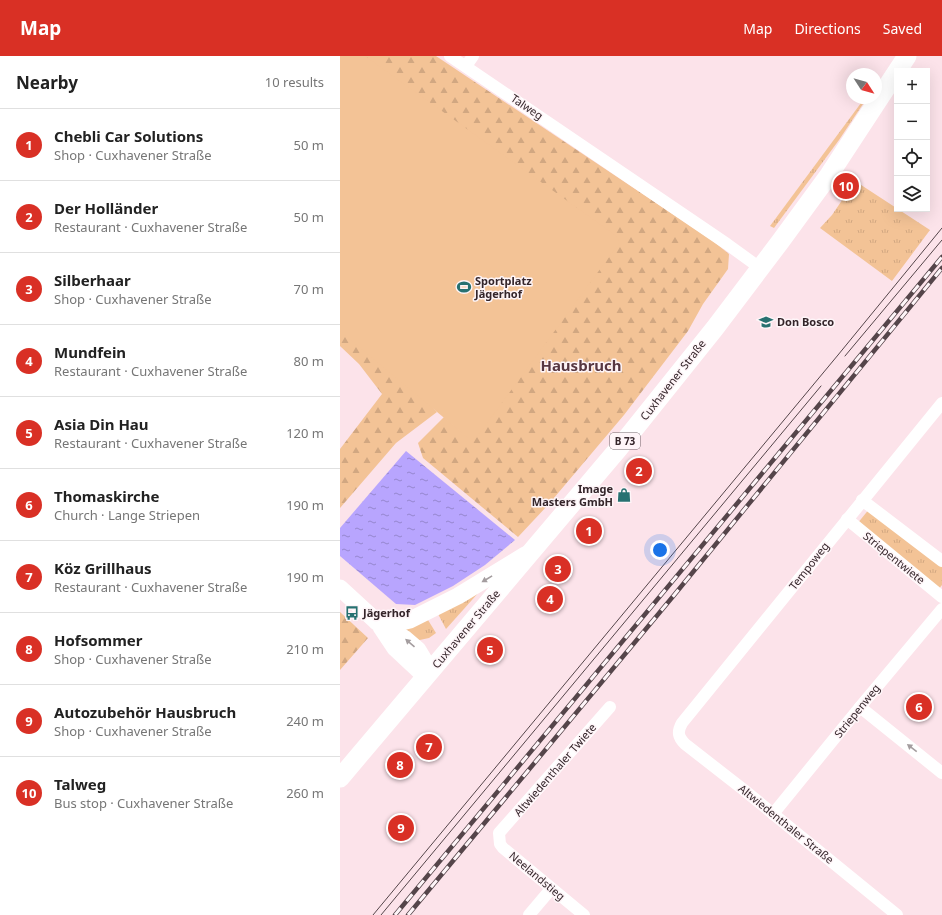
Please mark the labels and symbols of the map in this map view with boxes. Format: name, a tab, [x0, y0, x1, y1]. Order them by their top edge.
north arrow	[846, 68, 882, 104]
street label: Talweg	[508, 90, 546, 123]
pin: 10	[833, 171, 859, 201]
place label: Sportplatz Jägerhof	[474, 273, 532, 301]
sports icon: Sportplatz Jägerhof	[456, 279, 472, 295]
school or university icon: Don Bosco	[758, 314, 774, 330]
place label: Don Bosco	[777, 314, 834, 329]
street label: Cuxhavener Straße	[636, 336, 709, 423]
district label: Hausbruch	[540, 355, 622, 375]
road number: B 73	[610, 433, 640, 449]
pin: 2	[626, 456, 652, 486]
place label: Image Masters GmbH	[532, 481, 613, 509]
shop icon: Image Masters GmbH	[616, 487, 632, 503]
pin: 1	[576, 516, 602, 546]
street label: Striepentwiete	[860, 528, 928, 587]
street label: Tempoweg	[785, 539, 832, 593]
your location	[650, 540, 670, 560]
pin: 3	[545, 554, 571, 584]
one-way arrow	[482, 575, 492, 583]
pin: 4	[537, 584, 563, 614]
street label: Cuxhavener Straße	[428, 586, 503, 671]
bus stop icon: Jägerhof	[344, 605, 360, 621]
place label: Jägerhof	[362, 605, 411, 620]
pin: 5	[477, 635, 503, 665]
one-way arrow	[405, 639, 414, 648]
street label: Striepenweg	[830, 681, 883, 741]
pin: 6	[906, 692, 932, 722]
street label: Altwiedenthaler Twiete	[510, 720, 599, 819]
pin: 7	[416, 732, 442, 762]
one-way arrow	[906, 744, 917, 753]
pin: 8	[387, 750, 413, 780]
street label: Altwiedenthaler Straße	[736, 781, 837, 867]
pin: 9	[388, 813, 414, 843]
street label: Neelandstieg	[506, 848, 568, 903]

